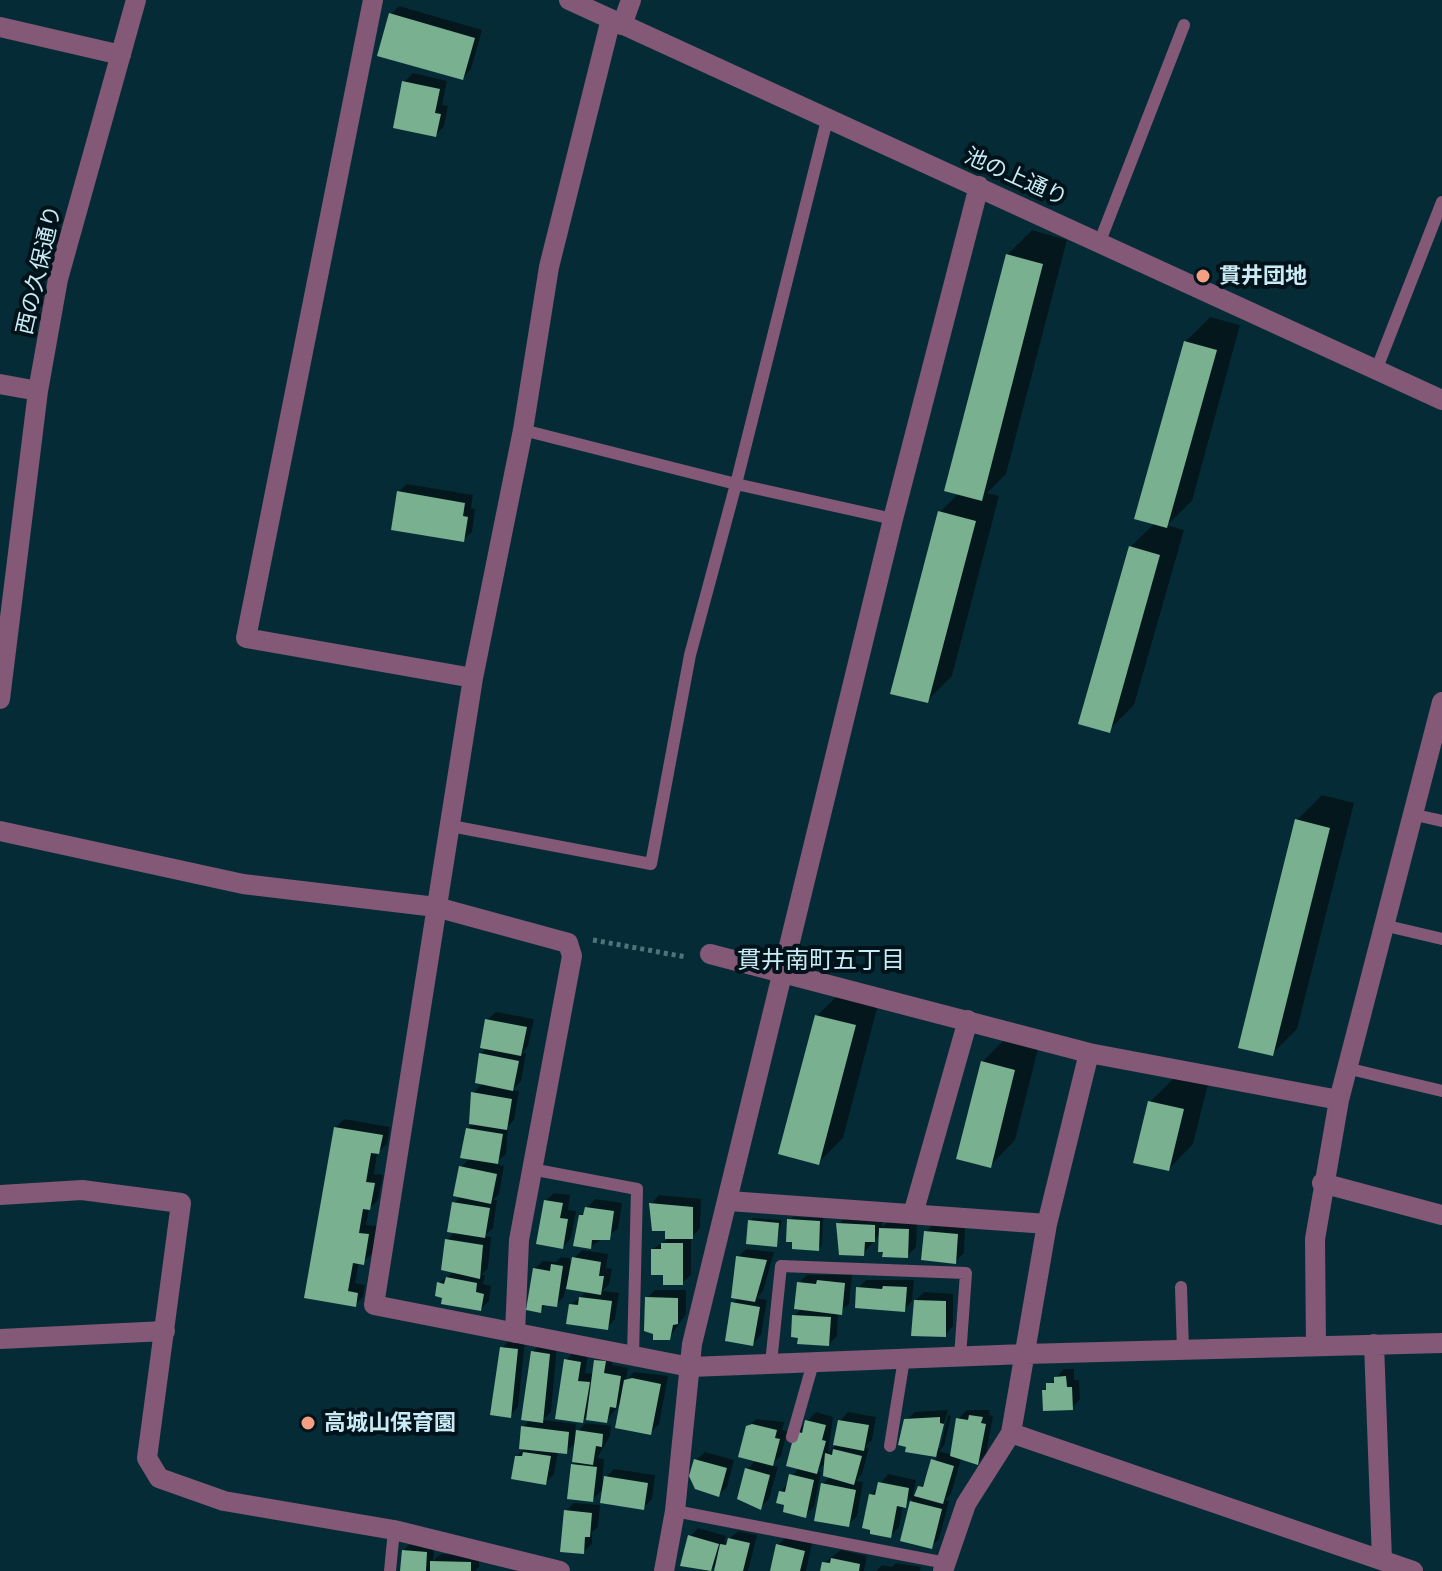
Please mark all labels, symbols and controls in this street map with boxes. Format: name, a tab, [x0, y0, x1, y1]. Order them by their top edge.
street label: 池の上通り	[960, 143, 1072, 211]
street label: 西の久保通り	[11, 203, 67, 337]
place label: 貫井団地	[1219, 263, 1307, 289]
marker: 貫井団地	[1194, 267, 1212, 285]
district label: 貫井南町五丁目	[737, 946, 905, 974]
place label: 高城山保育園	[324, 1410, 456, 1436]
marker: 高城山保育園	[299, 1414, 317, 1432]

